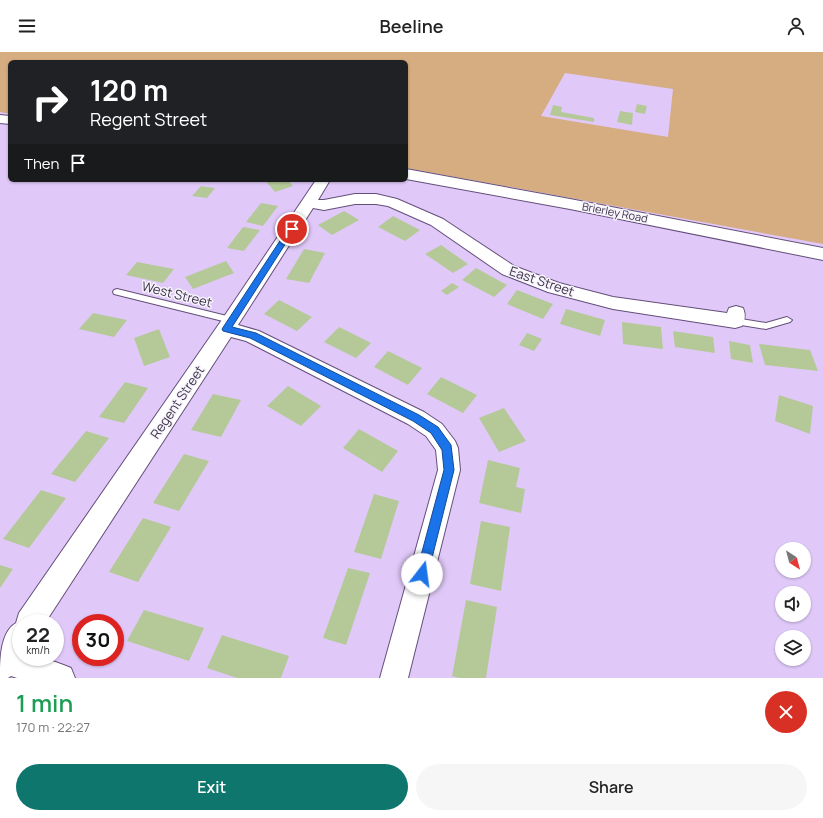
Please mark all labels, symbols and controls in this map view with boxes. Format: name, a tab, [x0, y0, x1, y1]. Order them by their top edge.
text: Beeline	[380, 14, 443, 38]
icon: menu	[16, 15, 38, 37]
icon: person	[785, 15, 807, 37]
text: 120 m	[90, 71, 168, 109]
icon: right	[24, 76, 76, 128]
text: Regent Street	[90, 107, 207, 131]
icon: arrive	[67, 152, 89, 174]
text: Then	[24, 153, 59, 174]
street label: Brierley Road	[581, 198, 649, 226]
pin	[275, 212, 309, 246]
icon: arrive	[281, 218, 303, 240]
street label: East Street	[507, 262, 577, 300]
street label: West Street	[140, 277, 214, 311]
street label: Regent Street	[146, 362, 208, 442]
north arrow	[775, 542, 811, 578]
map controls	[775, 542, 811, 666]
position arrow	[401, 553, 443, 595]
button: sound	[775, 586, 811, 622]
speed limit sign: 30	[72, 614, 124, 666]
text: 22	[26, 621, 50, 648]
button: layers	[775, 630, 811, 666]
text: km/h	[26, 643, 50, 657]
text: 1 min	[16, 686, 73, 719]
button: close	[765, 691, 807, 733]
text: 170 m · 22:27	[16, 718, 90, 736]
button: Exit	[16, 764, 408, 810]
button: Share	[416, 764, 807, 810]

